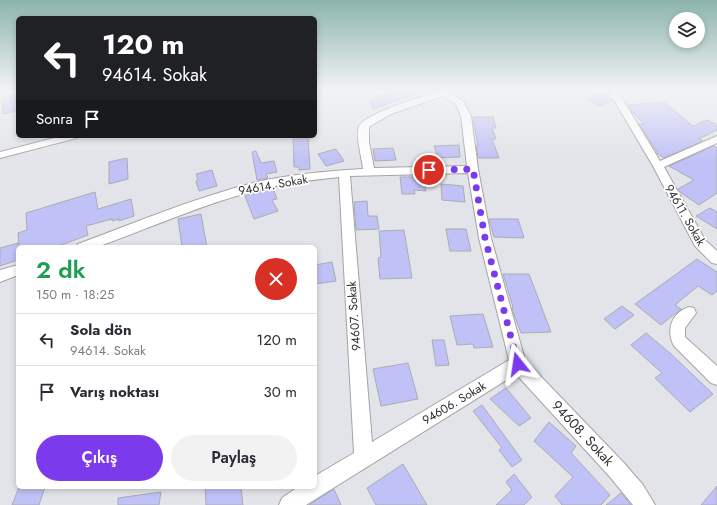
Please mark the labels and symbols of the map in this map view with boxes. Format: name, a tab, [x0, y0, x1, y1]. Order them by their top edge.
pin	[412, 153, 446, 187]
street label: 94614. Sokak	[237, 170, 310, 200]
street label: 94611. Sokak	[660, 181, 710, 250]
street label: 94607. Sokak	[343, 280, 365, 351]
position arrow	[497, 343, 539, 385]
street label: 94606. Sokak	[419, 376, 490, 429]
street label: 94608. Sokak	[547, 396, 619, 471]

